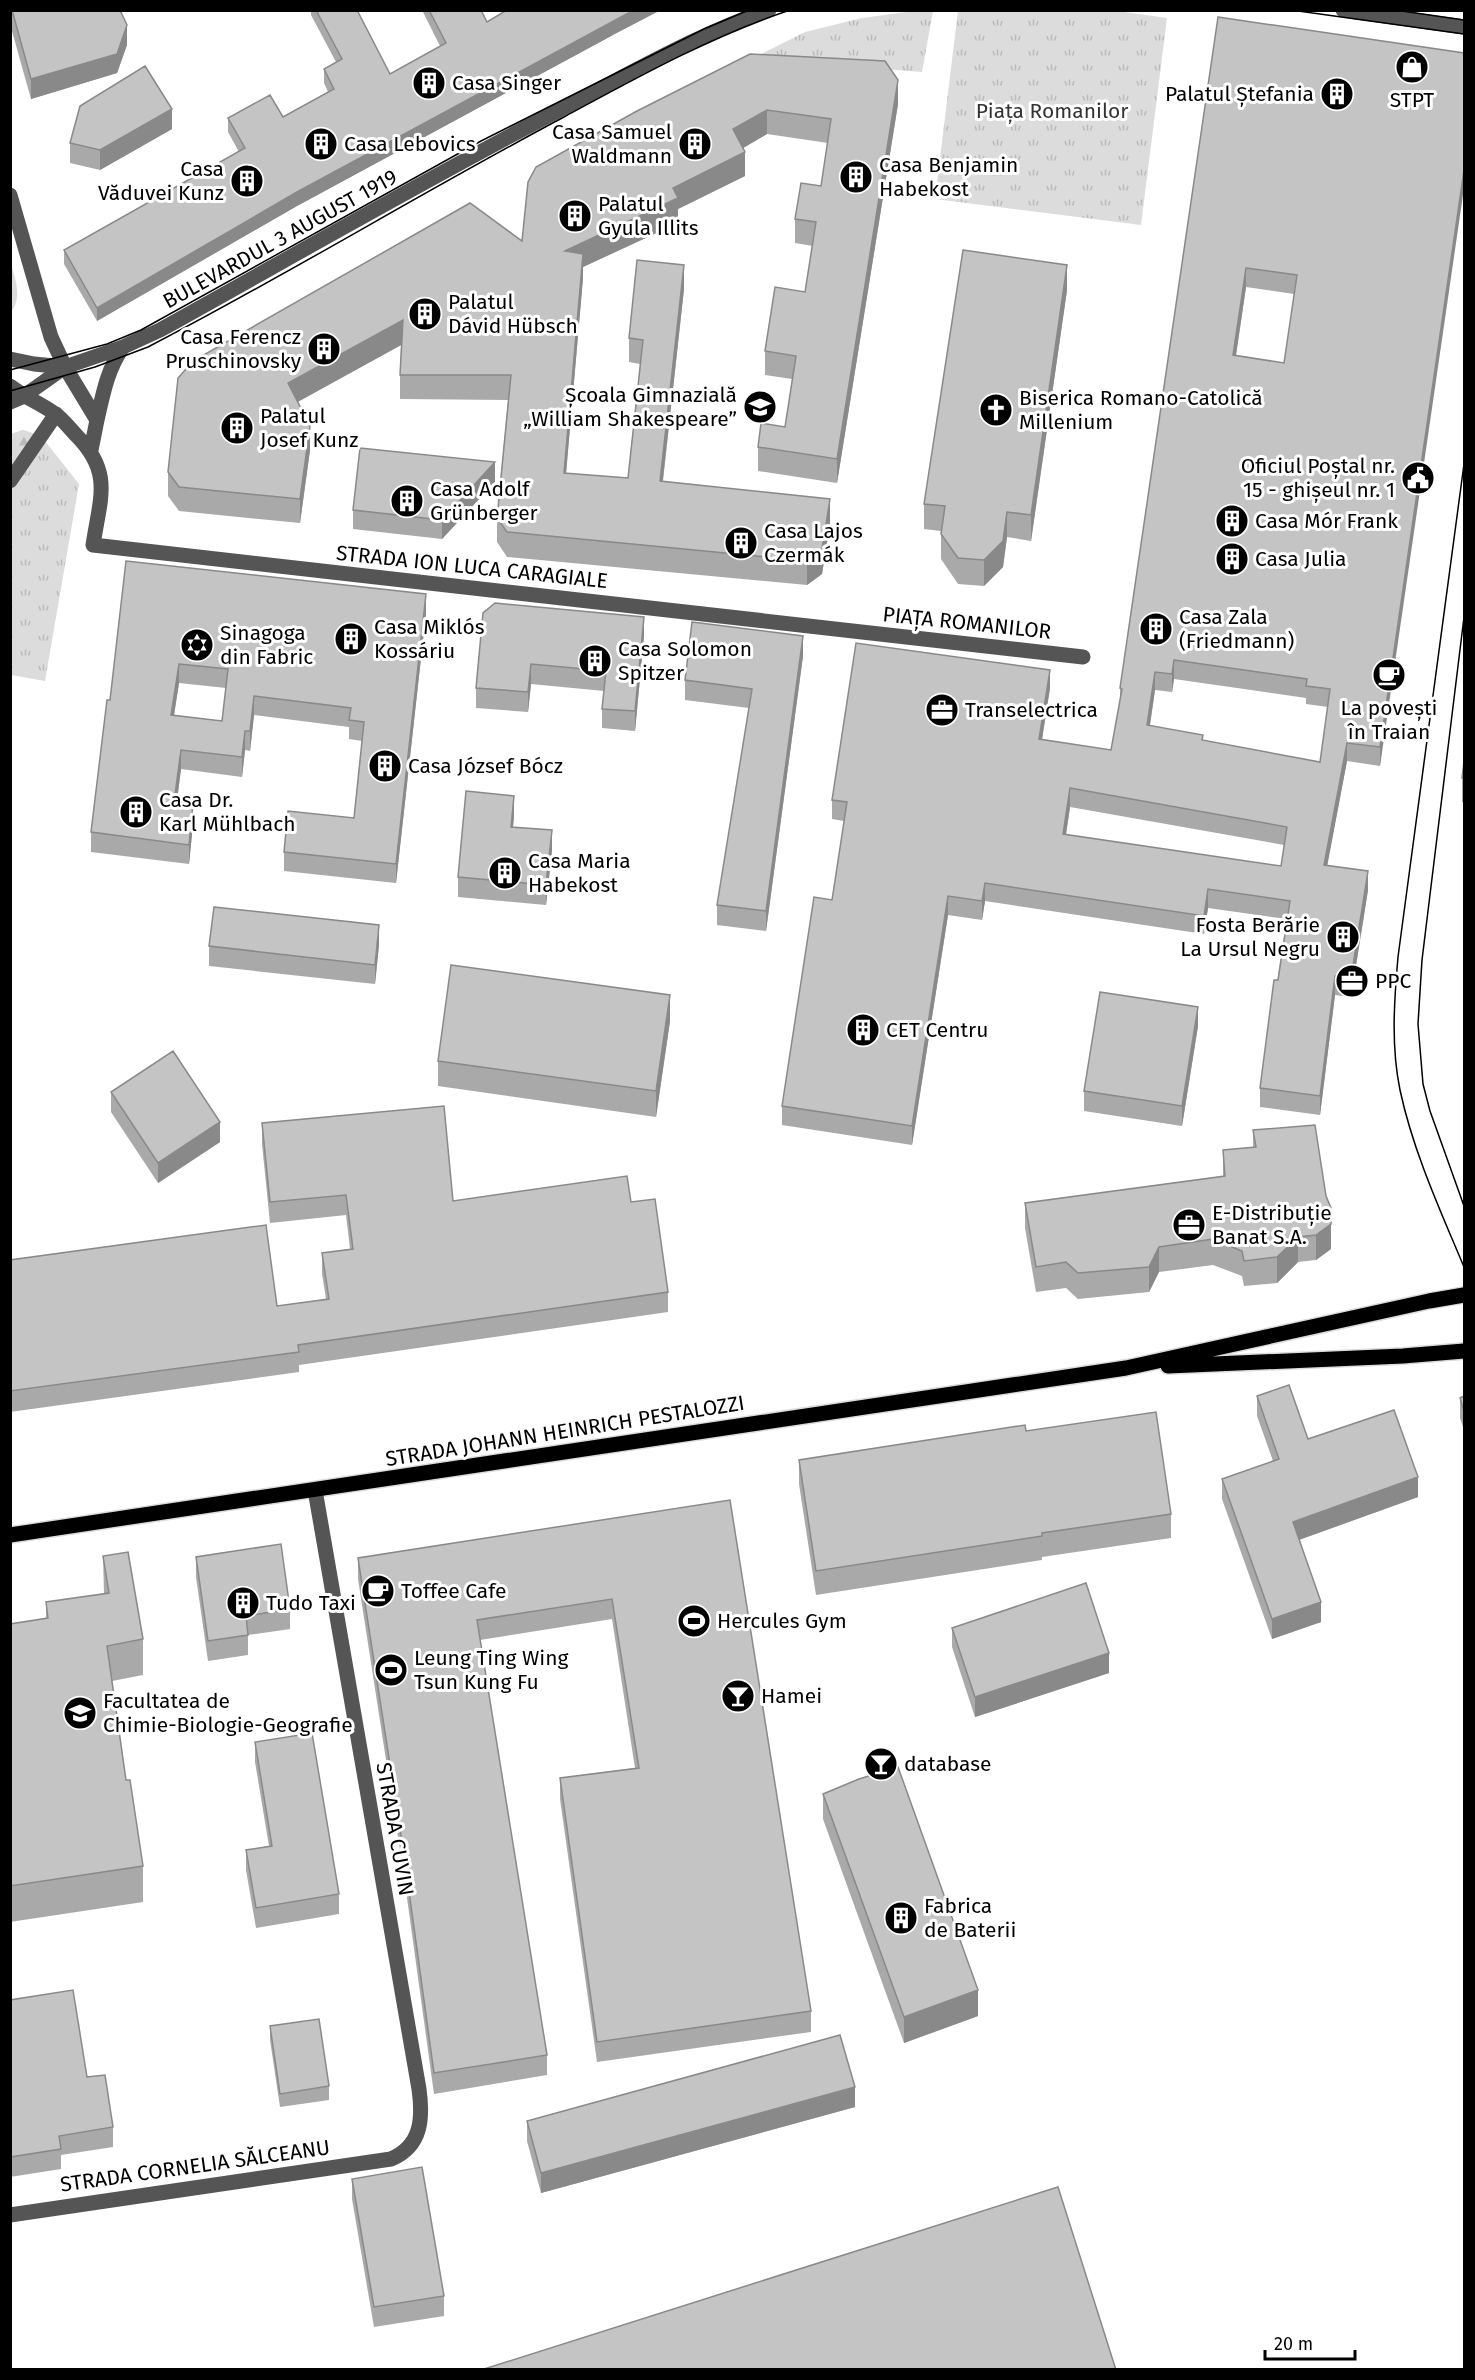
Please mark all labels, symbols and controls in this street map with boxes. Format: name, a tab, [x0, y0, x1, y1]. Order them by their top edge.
shop icon: STPT	[1394, 49, 1430, 85]
building icon: Casa Singer	[411, 65, 447, 101]
place label: Casa Singer	[452, 70, 561, 96]
building icon: Palatul Ștefania	[1319, 76, 1355, 112]
place label: Palatul Ștefania	[1165, 81, 1314, 107]
place label: STPT	[1390, 87, 1434, 113]
park label: Piața Romanilor	[976, 98, 1128, 124]
place label: Casa Samuel Waldmann	[552, 119, 672, 169]
building icon: Casa Lebovics	[303, 126, 339, 162]
building icon: Casa Samuel Waldmann	[677, 126, 713, 162]
place label: Casa Lebovics	[344, 131, 476, 157]
place label: Casa Benjamin Habekost	[879, 152, 1018, 202]
place label: Casa Văduvei Kunz	[98, 156, 224, 206]
building icon: Casa Benjamin Habekost	[838, 159, 874, 195]
building icon: Casa Văduvei Kunz	[229, 163, 265, 199]
street label: BULEVARDUL 3 AUGUST 1919	[158, 164, 402, 314]
place label: Palatul Gyula Illits	[598, 191, 699, 241]
building icon: Palatul Gyula Illits	[557, 198, 593, 234]
place label: Palatul Dávid Hübsch	[448, 289, 578, 339]
building icon: Palatul Dávid Hübsch	[407, 296, 443, 332]
place label: Casa Ferencz Pruschinovsky	[165, 324, 302, 374]
building icon: Casa Ferencz Pruschinovsky	[306, 331, 342, 367]
place label: Școala Gimnazială „William Shakespeare”	[523, 382, 737, 432]
place label: Biserica Romano-Catolică Millenium	[1019, 385, 1263, 435]
school or university icon: Școala Gimnazială „William Shakespeare”	[742, 389, 778, 425]
church icon: Biserica Romano-Catolică Millenium	[978, 392, 1014, 428]
place label: Palatul Josef Kunz	[260, 403, 358, 453]
building icon: Palatul Josef Kunz	[219, 410, 255, 446]
place label: Oficiul Poștal nr. 15 - ghișeul nr. 1	[1241, 453, 1395, 503]
public building icon: Oficiul Poștal nr. 15 - ghișeul nr. 1	[1400, 460, 1436, 496]
place label: Casa Adolf Grünberger	[430, 476, 538, 526]
building icon: Casa Adolf Grünberger	[389, 483, 425, 519]
building icon: Casa Mór Frank	[1214, 503, 1250, 539]
place label: Casa Mór Frank	[1255, 508, 1398, 534]
place label: Casa Lajos Czermák	[764, 518, 863, 568]
building icon: Casa Lajos Czermák	[723, 525, 759, 561]
street label: STRADA ION LUCA CARAGIALE	[335, 540, 609, 594]
building icon: Casa Julia	[1214, 541, 1250, 577]
place label: Casa Julia	[1255, 546, 1346, 572]
street label: PIAȚA ROMANILOR	[881, 601, 1053, 645]
place label: Casa Zala (Friedmann)	[1179, 604, 1294, 654]
building icon: Casa Zala (Friedmann)	[1138, 611, 1174, 647]
place label: Casa Miklós Kossáriu	[374, 614, 485, 664]
place label: Sinagoga din Fabric	[220, 620, 313, 670]
building icon: Casa Miklós Kossáriu	[333, 621, 369, 657]
synagogue icon: Sinagoga din Fabric	[179, 627, 215, 663]
place label: Casa Solomon Spitzer	[618, 636, 752, 686]
building icon: Casa Solomon Spitzer	[577, 643, 613, 679]
cafe icon: La povești în Traian	[1371, 657, 1407, 693]
office icon: Transelectrica	[924, 692, 960, 728]
place label: La povești în Traian	[1341, 695, 1437, 745]
place label: Transelectrica	[965, 697, 1098, 723]
building icon: Casa József Bócz	[367, 748, 403, 784]
place label: Casa József Bócz	[408, 753, 563, 779]
place label: Casa Dr. Karl Mühlbach	[159, 787, 296, 837]
building icon: Casa Dr. Karl Mühlbach	[118, 794, 154, 830]
place label: Casa Maria Habekost	[528, 848, 631, 898]
building icon: Casa Maria Habekost	[487, 855, 523, 891]
place label: Fosta Berărie La Ursul Negru	[1180, 912, 1320, 962]
building icon: Fosta Berărie La Ursul Negru	[1325, 919, 1361, 955]
office icon: PPC	[1334, 963, 1370, 999]
place label: PPC	[1375, 968, 1411, 994]
building icon: CET Centru	[845, 1012, 881, 1048]
place label: CET Centru	[886, 1017, 988, 1043]
place label: E-Distribuție Banat S.A.	[1212, 1200, 1332, 1250]
office icon: E-Distribuție Banat S.A.	[1171, 1207, 1207, 1243]
street label: STRADA JOHANN HEINRICH PESTALOZZI	[384, 1390, 746, 1472]
cafe icon: Toffee Cafe	[360, 1573, 396, 1609]
place label: Toffee Cafe	[401, 1578, 507, 1604]
building icon: Tudo Taxi	[225, 1585, 261, 1621]
place label: Tudo Taxi	[266, 1590, 356, 1616]
sports icon: Hercules Gym	[676, 1603, 712, 1639]
place label: Hercules Gym	[717, 1608, 847, 1634]
place label: Leung Ting Wing Tsun Kung Fu	[414, 1645, 569, 1695]
sports icon: Leung Ting Wing Tsun Kung Fu	[373, 1652, 409, 1688]
bar icon: Hamei	[720, 1678, 756, 1714]
place label: Hamei	[761, 1683, 822, 1709]
place label: Facultatea de Chimie-Biologie-Geografie	[103, 1688, 353, 1738]
school or university icon: Facultatea de Chimie-Biologie-Geografie	[62, 1695, 98, 1731]
bar icon: database	[863, 1746, 899, 1782]
place label: database	[904, 1751, 992, 1777]
street label: STRADA CUVIN	[370, 1760, 420, 1898]
place label: Fabrica de Baterii	[924, 1893, 1016, 1943]
building icon: Fabrica de Baterii	[883, 1900, 919, 1936]
street label: STRADA CORNELIA SĂLCEANU	[58, 2134, 332, 2198]
scale bar	[1265, 2323, 1355, 2361]
text: 20 m	[1274, 2333, 1313, 2355]

